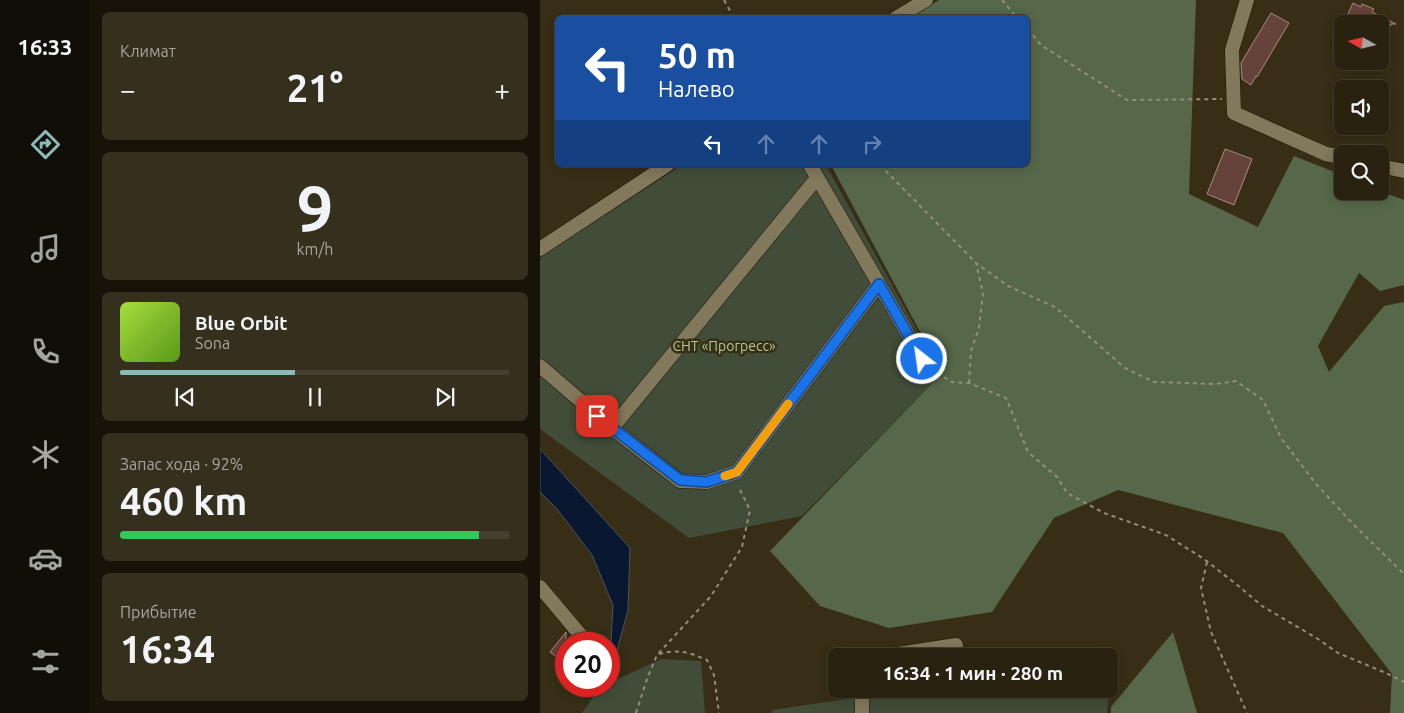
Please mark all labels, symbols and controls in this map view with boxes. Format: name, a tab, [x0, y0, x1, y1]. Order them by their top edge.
north arrow	[1334, 15, 1389, 70]
map controls	[1334, 15, 1389, 200]
text: 16:33	[17, 34, 73, 59]
icon: left	[575, 35, 640, 100]
text: 50 m	[658, 35, 736, 75]
text: Климат	[120, 42, 176, 60]
text: 21°	[287, 67, 343, 109]
text: −	[120, 74, 136, 105]
text: +	[494, 74, 510, 105]
text: Налево	[658, 76, 735, 101]
button: sound	[1334, 80, 1389, 135]
icon: directions	[28, 127, 63, 162]
icon: left	[699, 130, 727, 158]
icon: ahead	[752, 130, 780, 158]
icon: ahead	[805, 130, 833, 158]
icon: right	[858, 130, 886, 158]
button: search	[1334, 145, 1389, 200]
text: 9	[297, 171, 333, 244]
icon: music	[28, 231, 63, 266]
text: km/h	[297, 240, 333, 258]
text: Blue Orbit	[195, 312, 288, 334]
position arrow	[895, 332, 947, 384]
icon: phone	[28, 334, 63, 369]
text: Sona	[195, 334, 230, 352]
park label: СНТ «Прогресс»	[672, 338, 776, 354]
icon: previous	[171, 383, 199, 411]
icon: pause	[301, 383, 329, 411]
icon: next	[431, 383, 459, 411]
pin	[576, 395, 618, 437]
icon: arrive	[583, 402, 611, 430]
icon: climate	[28, 437, 63, 472]
text: Запас хода · 92%	[120, 455, 243, 473]
text: 460 km	[120, 480, 247, 522]
icon: car	[28, 541, 63, 576]
text: Прибытие	[120, 603, 197, 621]
text: 16:34	[120, 628, 215, 670]
speed limit sign: 20	[555, 632, 620, 697]
icon: filters	[28, 644, 63, 679]
text: 16:34 · 1 мин · 280 m	[883, 662, 1063, 684]

